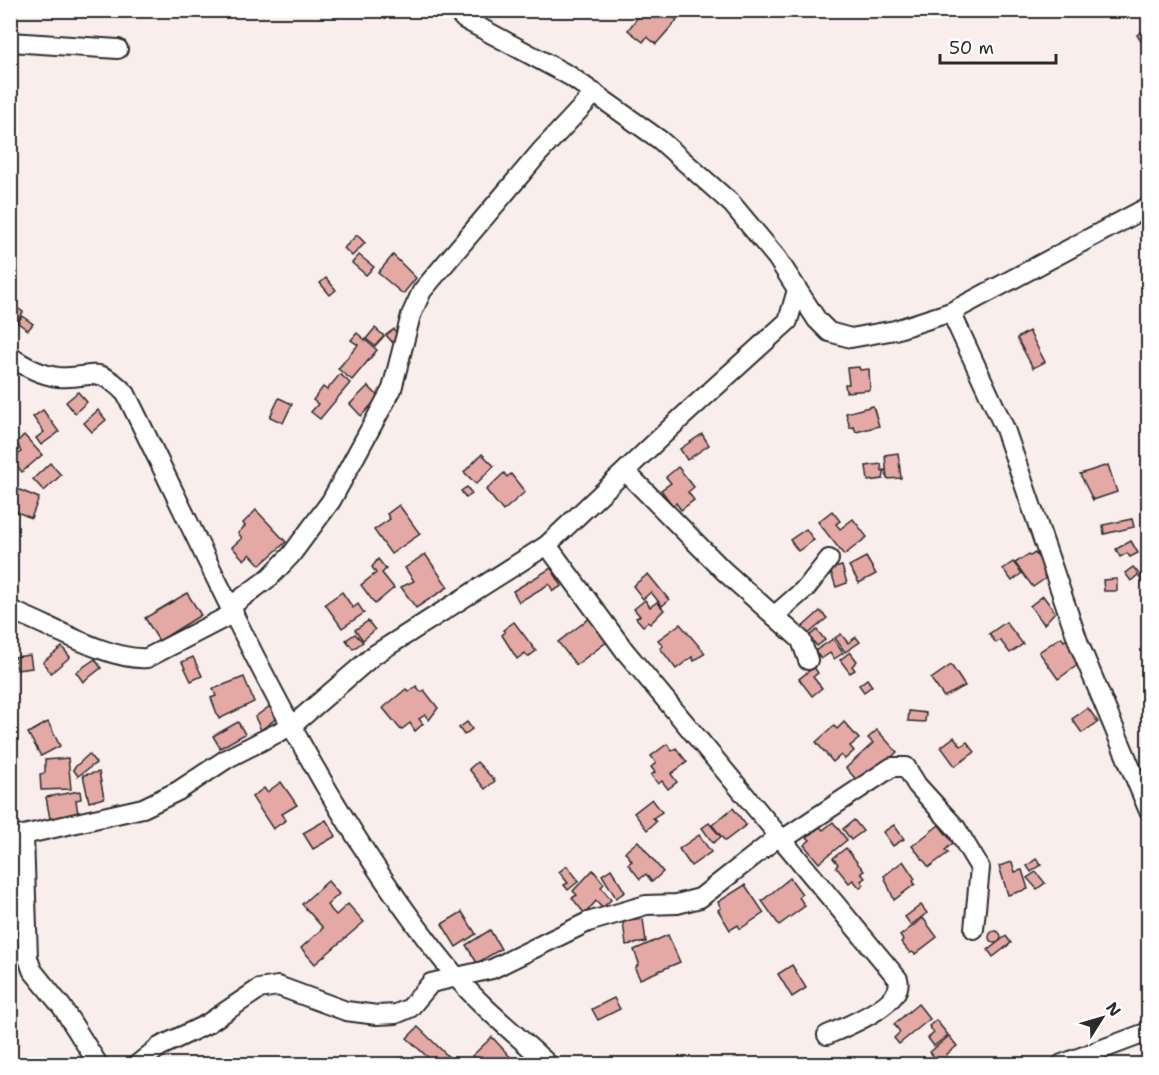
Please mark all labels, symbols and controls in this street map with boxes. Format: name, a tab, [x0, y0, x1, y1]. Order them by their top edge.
scale bar	[940, 27, 1056, 65]
text: 50 m	[949, 36, 994, 60]
north arrow	[1072, 988, 1132, 1048]
text: N	[1101, 998, 1126, 1021]

